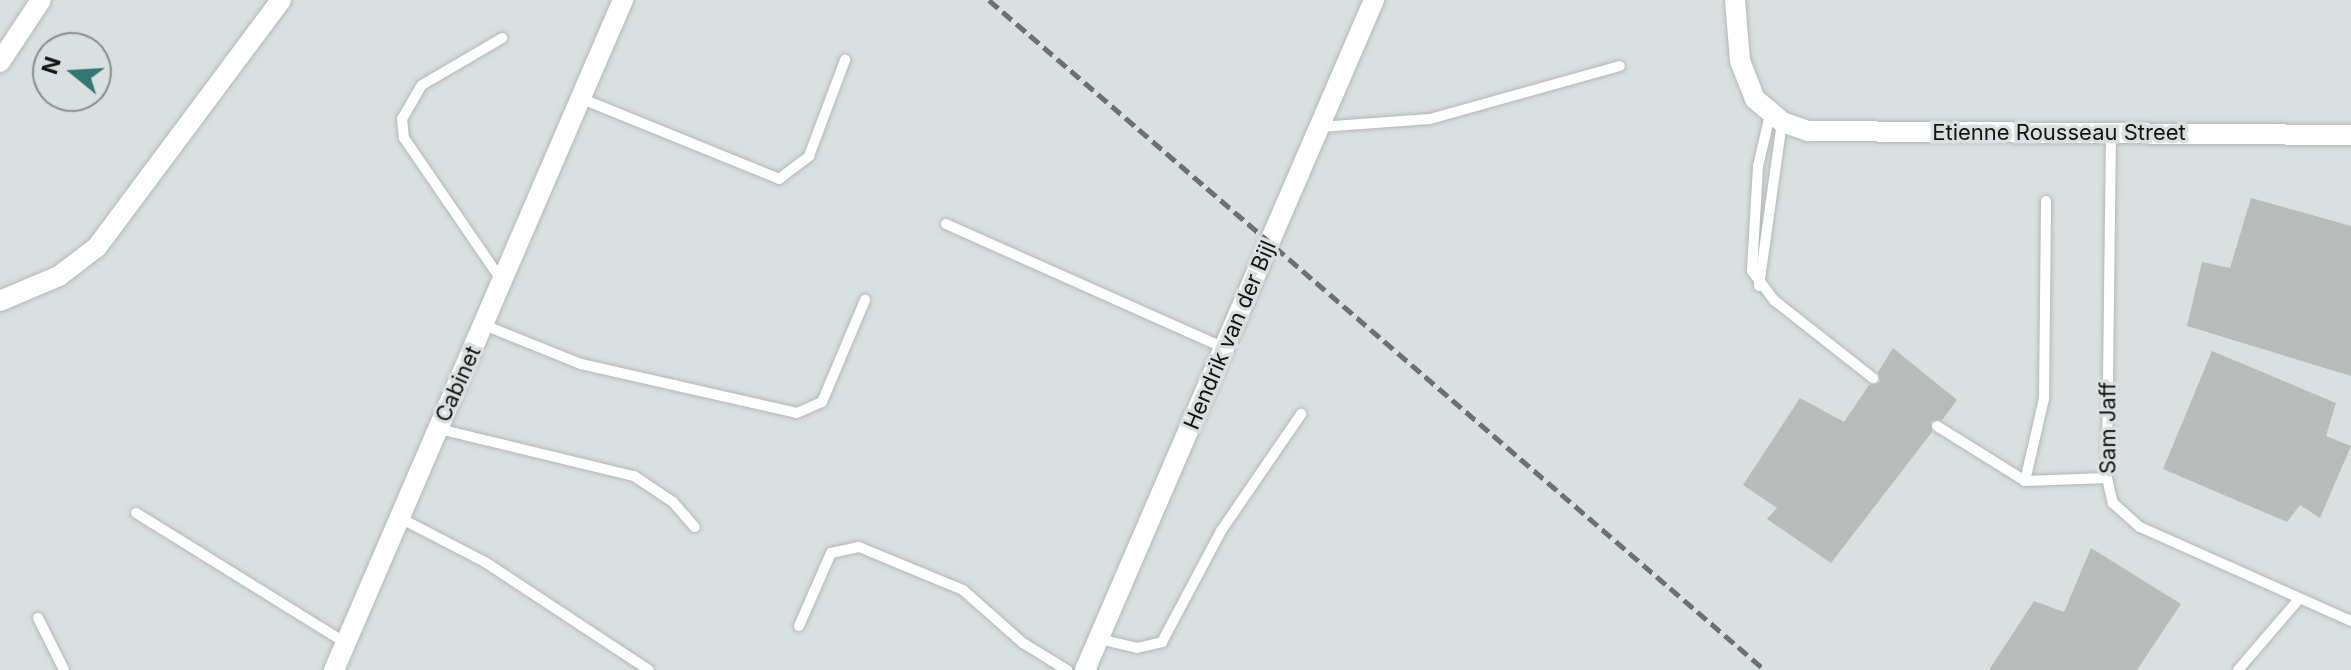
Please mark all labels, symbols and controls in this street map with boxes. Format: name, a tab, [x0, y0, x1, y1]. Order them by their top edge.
north arrow	[32, 32, 112, 112]
text: N	[36, 53, 66, 77]
street label: Etienne Rousseau Street	[1932, 120, 2186, 146]
street label: Hendrik van der Bijl	[1178, 237, 1282, 433]
street label: Cabinet	[430, 342, 486, 426]
street label: Sam Jaff	[2095, 382, 2121, 474]

